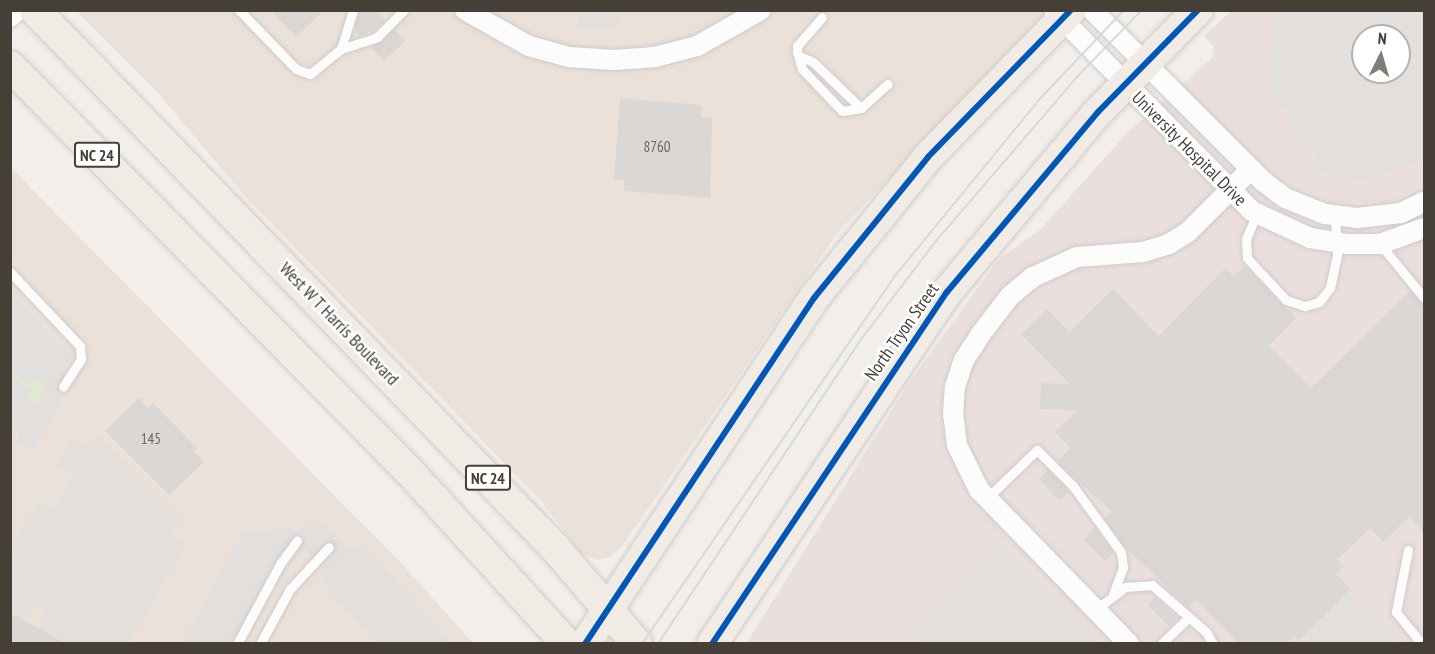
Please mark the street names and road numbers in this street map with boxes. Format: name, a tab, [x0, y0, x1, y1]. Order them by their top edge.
street label: University Hospital Drive	[1127, 87, 1251, 211]
road number: NC 24	[73, 142, 121, 168]
street label: West W T Harris Boulevard	[274, 257, 404, 391]
street label: North Tryon Street	[860, 279, 944, 385]
road number: NC 24	[464, 465, 512, 491]

